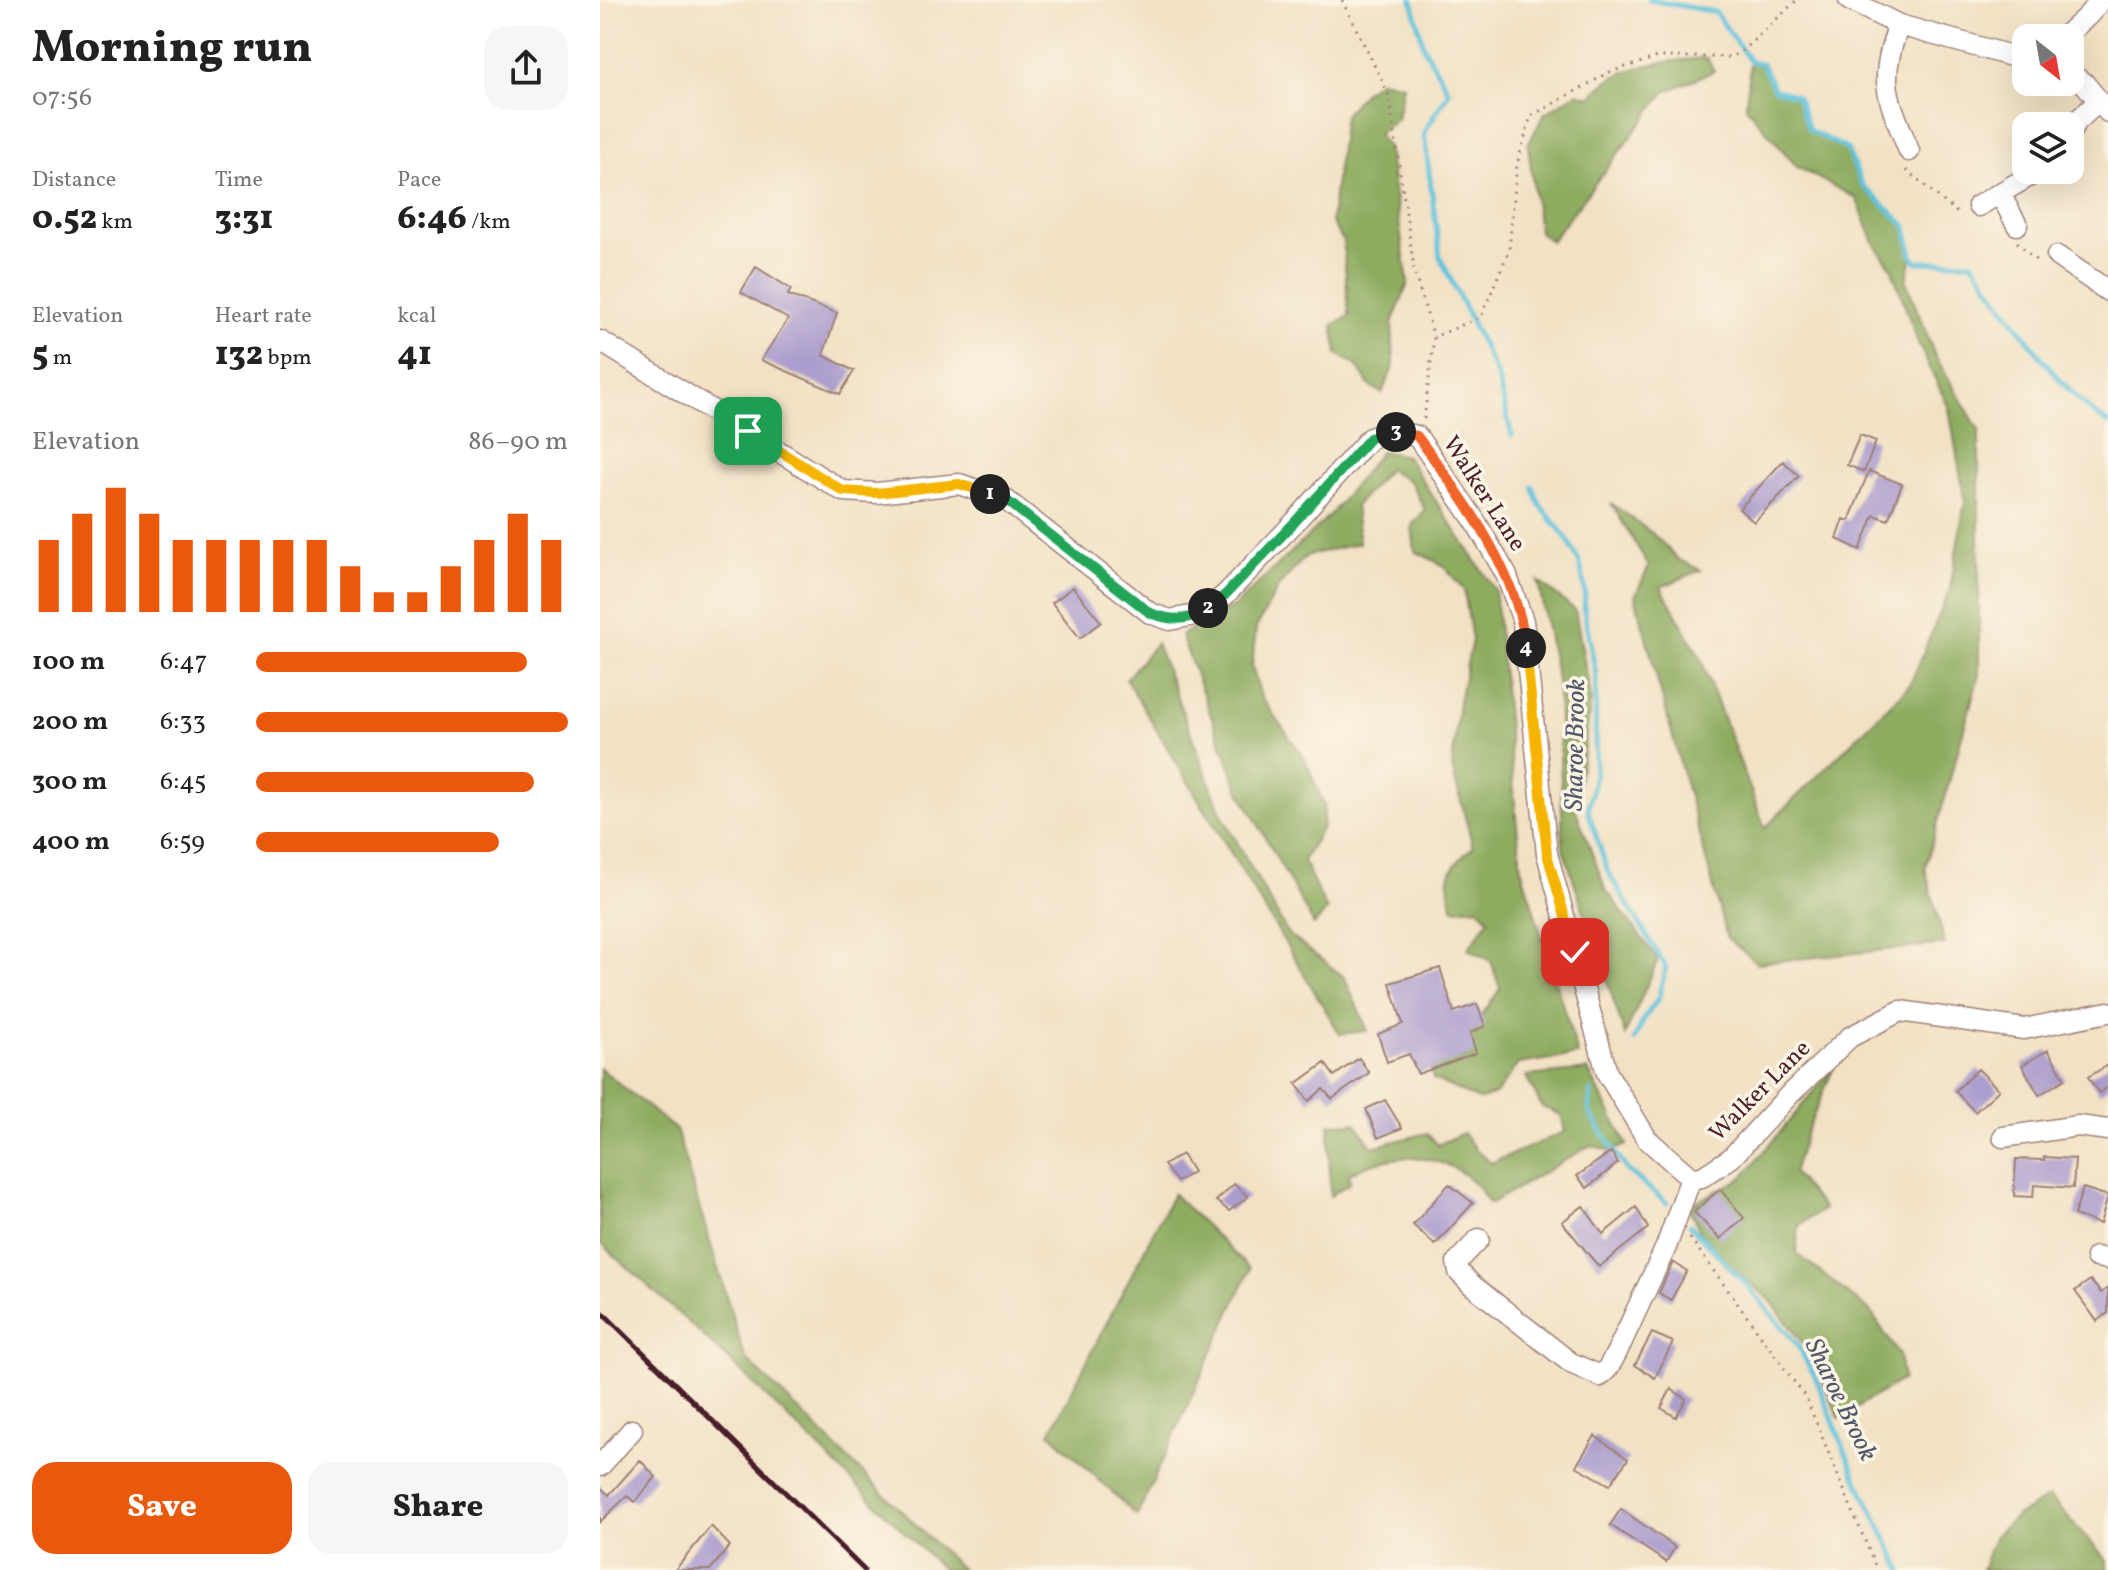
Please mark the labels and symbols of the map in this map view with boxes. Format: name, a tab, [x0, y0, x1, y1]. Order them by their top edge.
north arrow	[2012, 24, 2084, 96]
pin	[714, 397, 782, 465]
pin: 3	[1376, 412, 1416, 452]
street label: Walker Lane	[1433, 430, 1533, 559]
pin: 1	[970, 474, 1010, 514]
pin: 2	[1188, 588, 1228, 628]
pin: 4	[1506, 628, 1546, 668]
water label: Sharoe Brook	[1557, 679, 1595, 812]
pin	[1541, 918, 1609, 986]
street label: Walker Lane	[1702, 1033, 1819, 1150]
water label: Sharoe Brook	[1795, 1332, 1885, 1467]

